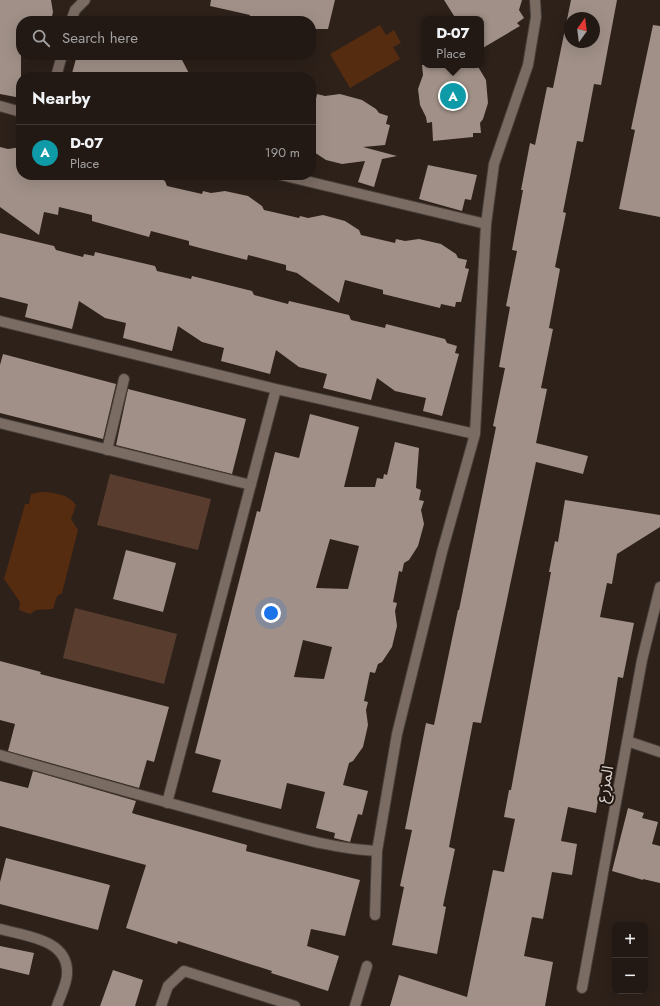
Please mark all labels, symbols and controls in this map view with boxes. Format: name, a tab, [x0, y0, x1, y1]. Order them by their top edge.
north arrow	[564, 12, 600, 48]
search box	[16, 16, 316, 60]
popup	[422, 16, 484, 68]
text: D-07	[436, 22, 470, 44]
icon: search	[30, 27, 52, 49]
text: Search here	[62, 27, 138, 49]
text: Place	[436, 44, 466, 63]
pin: A	[440, 81, 466, 111]
text: Nearby	[32, 86, 90, 110]
text: D-07	[70, 132, 103, 154]
text: A	[40, 143, 50, 162]
text: 190 m	[265, 143, 300, 162]
text: Place	[70, 154, 99, 173]
your location	[261, 603, 281, 623]
street label: المزرع	[590, 763, 620, 805]
map controls	[612, 922, 648, 994]
button: +	[612, 922, 648, 958]
button: −	[612, 958, 648, 994]

